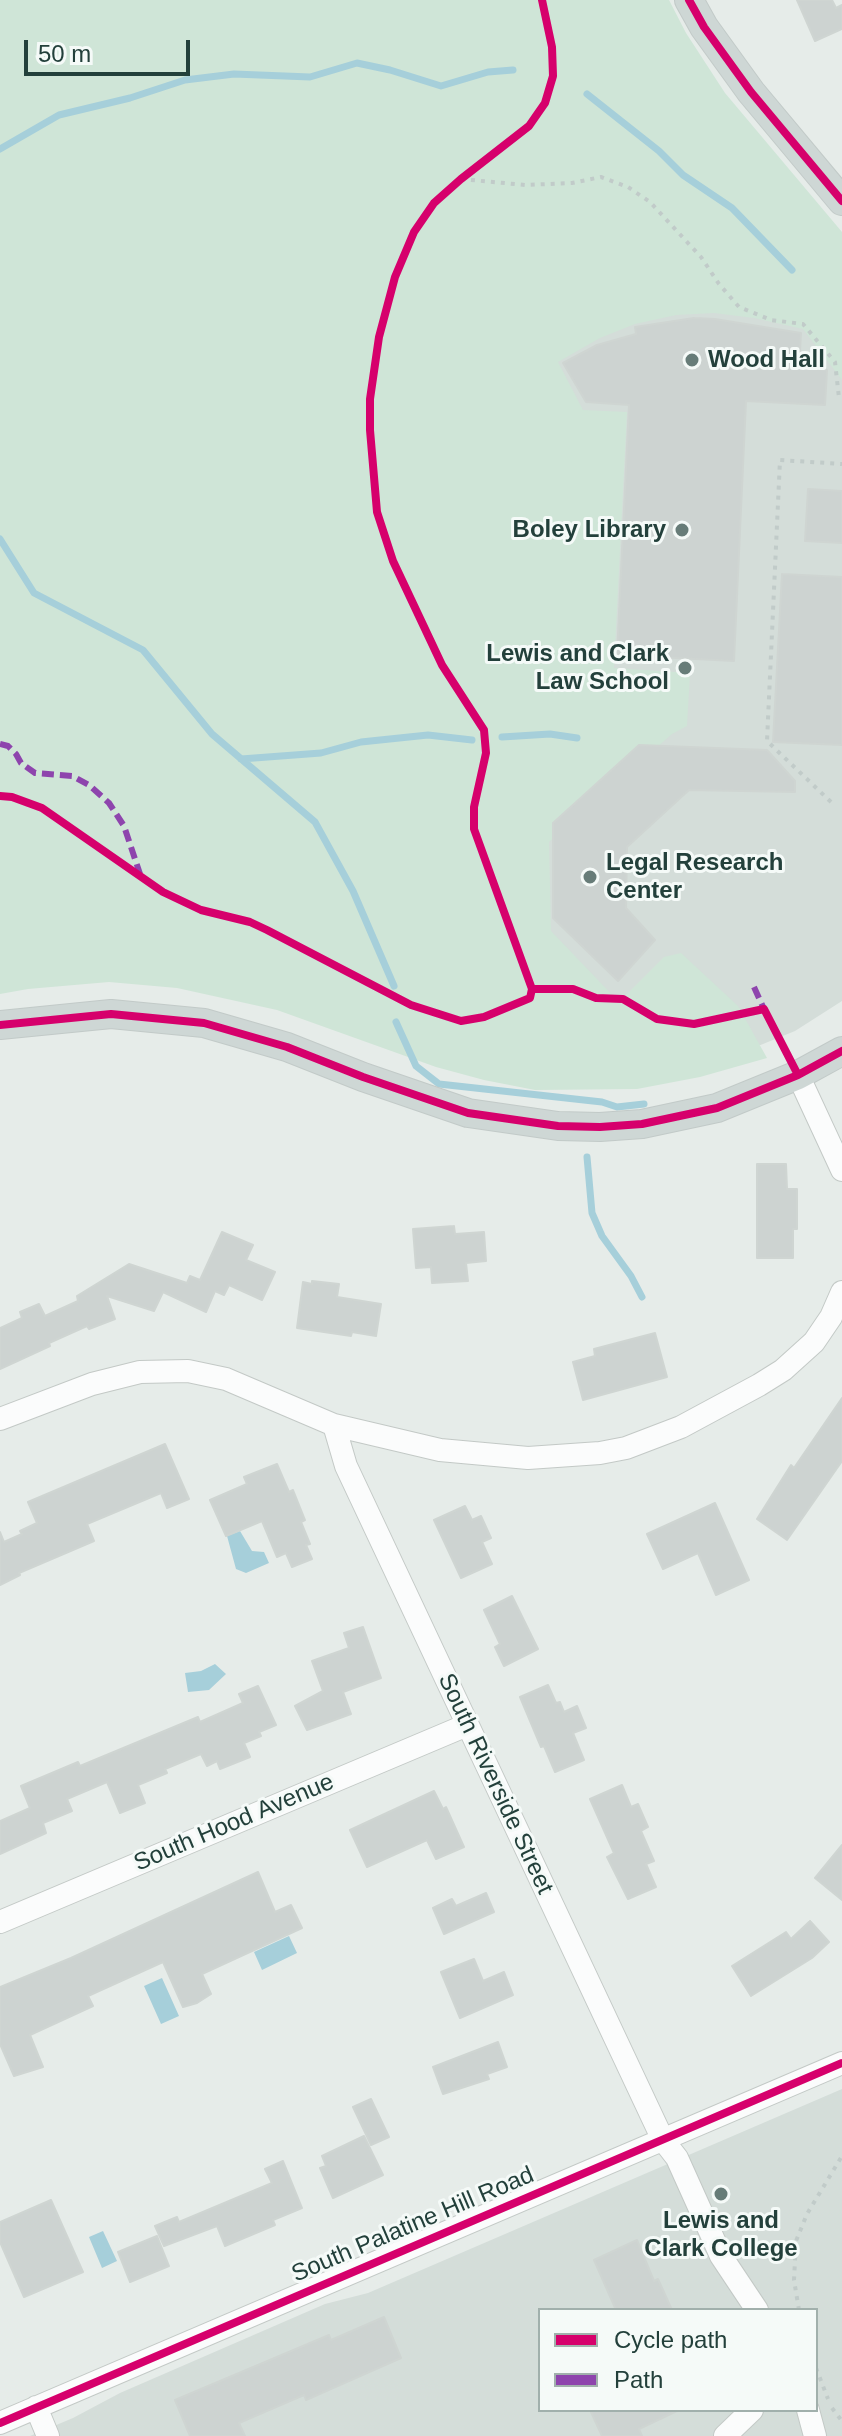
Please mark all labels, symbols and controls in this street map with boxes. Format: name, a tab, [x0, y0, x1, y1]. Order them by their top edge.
scale bar	[28, 24, 194, 74]
text: 50 m	[38, 40, 91, 67]
place label: Wood Hall	[708, 346, 825, 374]
marker: Wood Hall	[683, 351, 701, 369]
place label: Boley Library	[513, 516, 666, 544]
marker: Boley Library	[673, 521, 691, 539]
place label: Lewis and Clark Law School	[486, 640, 669, 696]
marker: Lewis and Clark Law School	[676, 659, 694, 677]
place label: Legal Research Center	[606, 849, 783, 905]
marker: Legal Research Center	[581, 868, 599, 886]
street label: South Riverside Street	[431, 1669, 559, 1899]
street label: South Hood Avenue	[130, 1768, 338, 1878]
street label: South Palatine Hill Road	[288, 2161, 538, 2289]
marker: Lewis and Clark College	[712, 2185, 730, 2203]
place label: Lewis and Clark College	[644, 2207, 798, 2263]
legend	[538, 2308, 818, 2412]
text: Cycle path	[614, 2326, 727, 2353]
text: Path	[614, 2366, 663, 2393]

